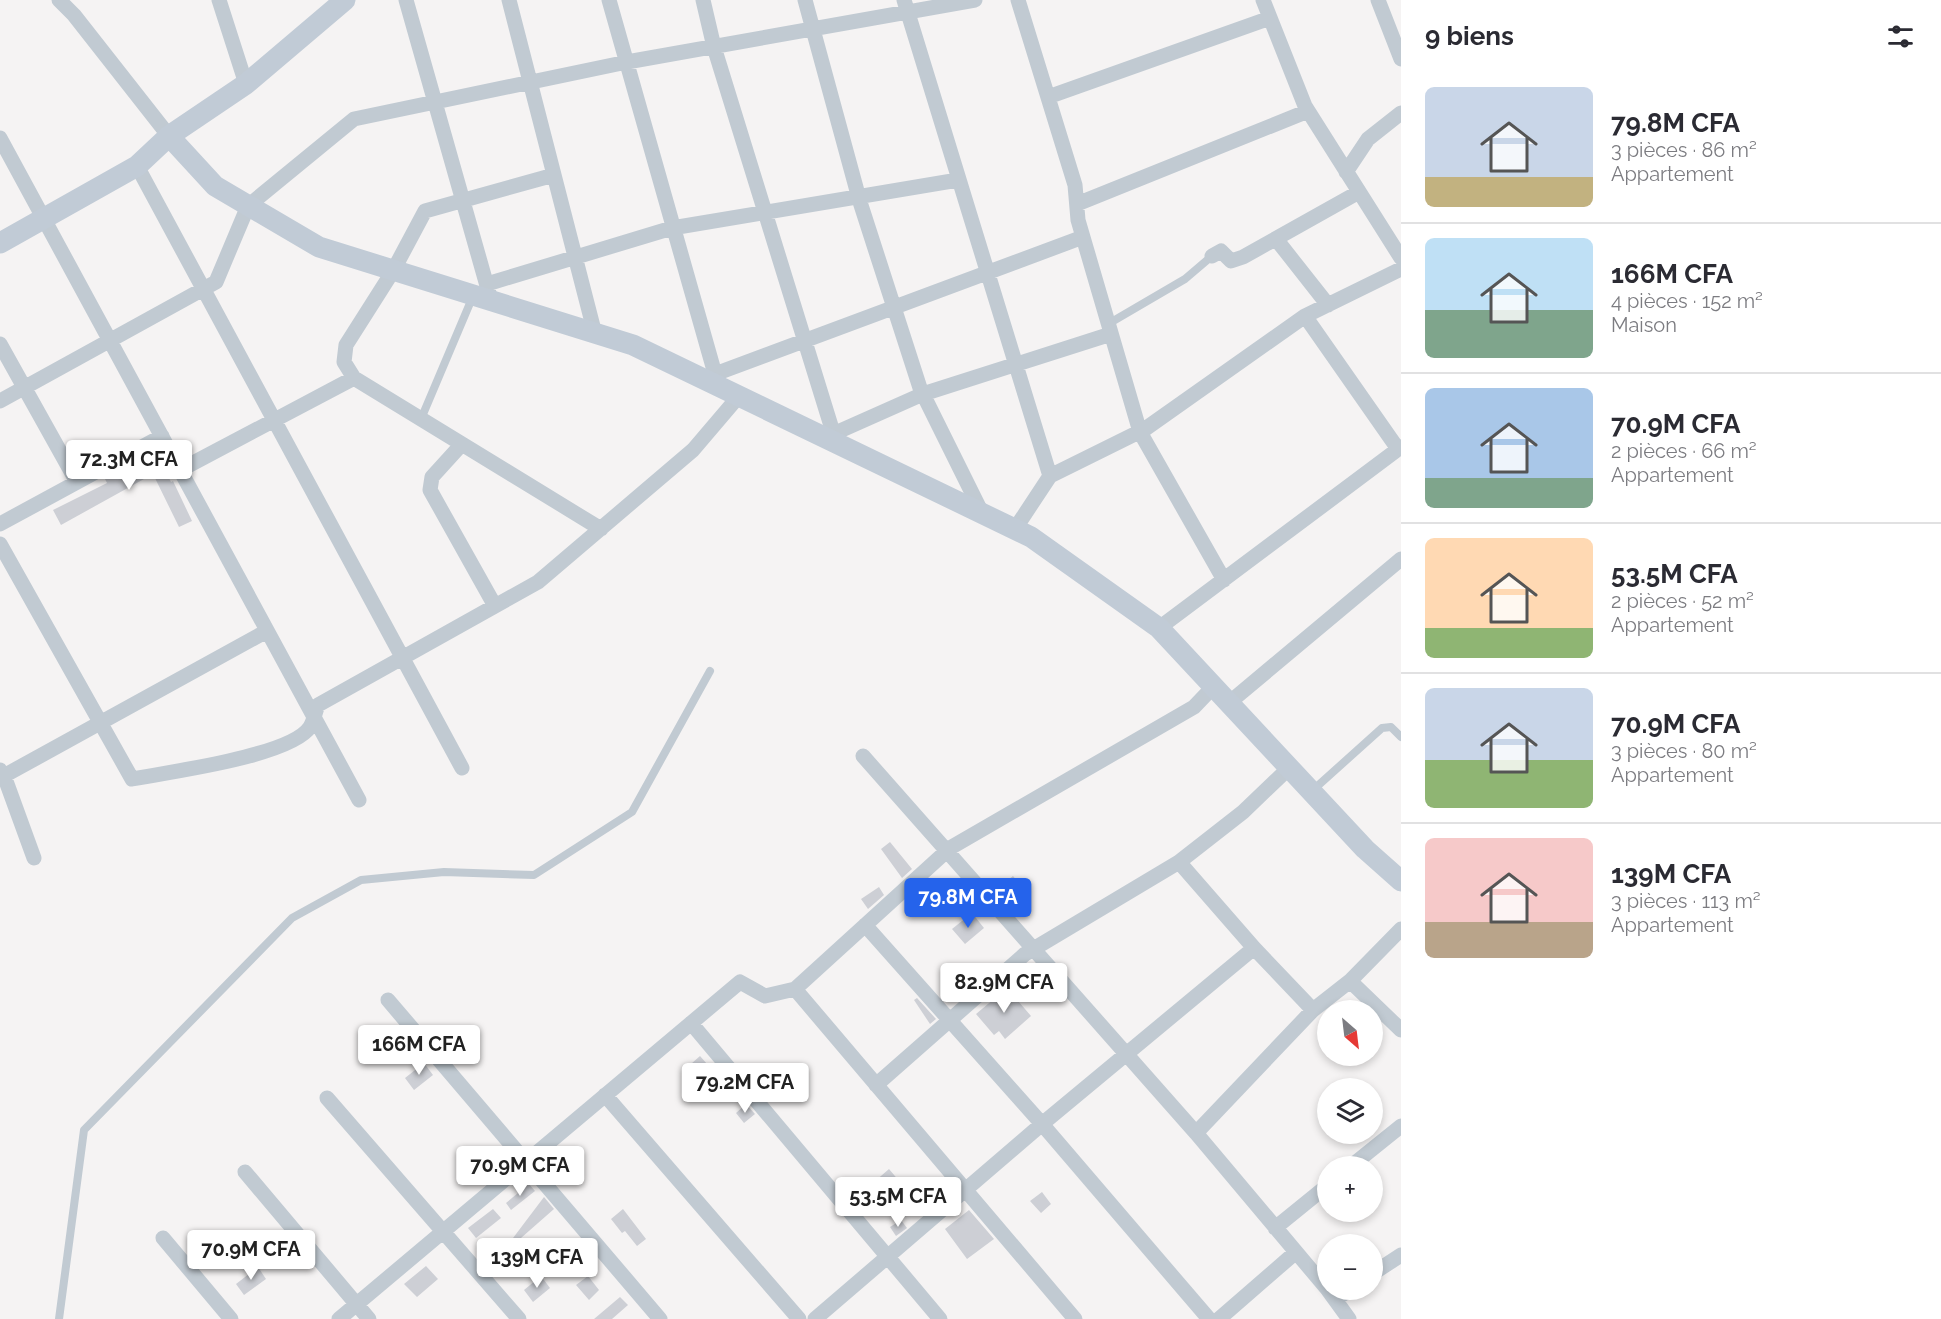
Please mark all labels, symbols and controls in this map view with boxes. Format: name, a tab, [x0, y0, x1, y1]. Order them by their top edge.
icon: filters	[1884, 20, 1917, 53]
text: 9 biens	[1425, 21, 1514, 51]
text: 79.8M CFA	[1611, 108, 1740, 138]
icon: home	[1473, 111, 1545, 183]
text: 3 pièces · 86 m²	[1611, 138, 1757, 162]
text: Appartement	[1611, 162, 1734, 186]
text: 166M CFA	[1611, 259, 1733, 289]
icon: home	[1473, 262, 1545, 334]
text: 4 pièces · 152 m²	[1611, 289, 1763, 313]
text: Maison	[1611, 313, 1677, 337]
text: 70.9M CFA	[1611, 409, 1740, 439]
icon: home	[1473, 412, 1545, 484]
text: 2 pièces · 66 m²	[1611, 439, 1757, 463]
pin: 72.3M CFA	[60, 440, 198, 491]
text: 72.3M CFA	[80, 447, 178, 471]
text: Appartement	[1611, 463, 1734, 487]
text: 53.5M CFA	[1611, 559, 1738, 589]
icon: home	[1473, 562, 1545, 634]
text: 2 pièces · 52 m²	[1611, 589, 1754, 613]
text: Appartement	[1611, 613, 1734, 637]
text: 70.9M CFA	[1611, 709, 1740, 739]
icon: home	[1473, 712, 1545, 784]
text: 3 pièces · 80 m²	[1611, 739, 1757, 763]
text: Appartement	[1611, 763, 1734, 787]
text: 139M CFA	[1611, 859, 1731, 889]
icon: home	[1473, 862, 1545, 934]
pin: 79.8M CFA	[899, 878, 1037, 929]
text: 79.8M CFA	[918, 885, 1018, 909]
text: 3 pièces · 113 m²	[1611, 889, 1761, 913]
text: Appartement	[1611, 913, 1734, 937]
pin: 82.9M CFA	[935, 963, 1073, 1014]
text: 82.9M CFA	[954, 970, 1054, 994]
north arrow	[1317, 1000, 1383, 1066]
map controls	[1317, 1000, 1383, 1300]
pin: 166M CFA	[357, 1025, 481, 1076]
text: 166M CFA	[372, 1032, 466, 1056]
pin: 79.2M CFA	[676, 1063, 814, 1114]
text: 79.2M CFA	[696, 1070, 794, 1094]
button: layers	[1317, 1078, 1383, 1144]
pin: 70.9M CFA	[451, 1146, 589, 1197]
text: 70.9M CFA	[470, 1153, 570, 1177]
button: +	[1317, 1156, 1383, 1222]
pin: 53.5M CFA	[829, 1177, 967, 1228]
text: 53.5M CFA	[849, 1184, 947, 1208]
pin: 70.9M CFA	[182, 1230, 320, 1281]
button: −	[1317, 1234, 1383, 1300]
text: 70.9M CFA	[201, 1237, 301, 1261]
pin: 139M CFA	[475, 1238, 599, 1289]
text: 139M CFA	[491, 1245, 583, 1269]

